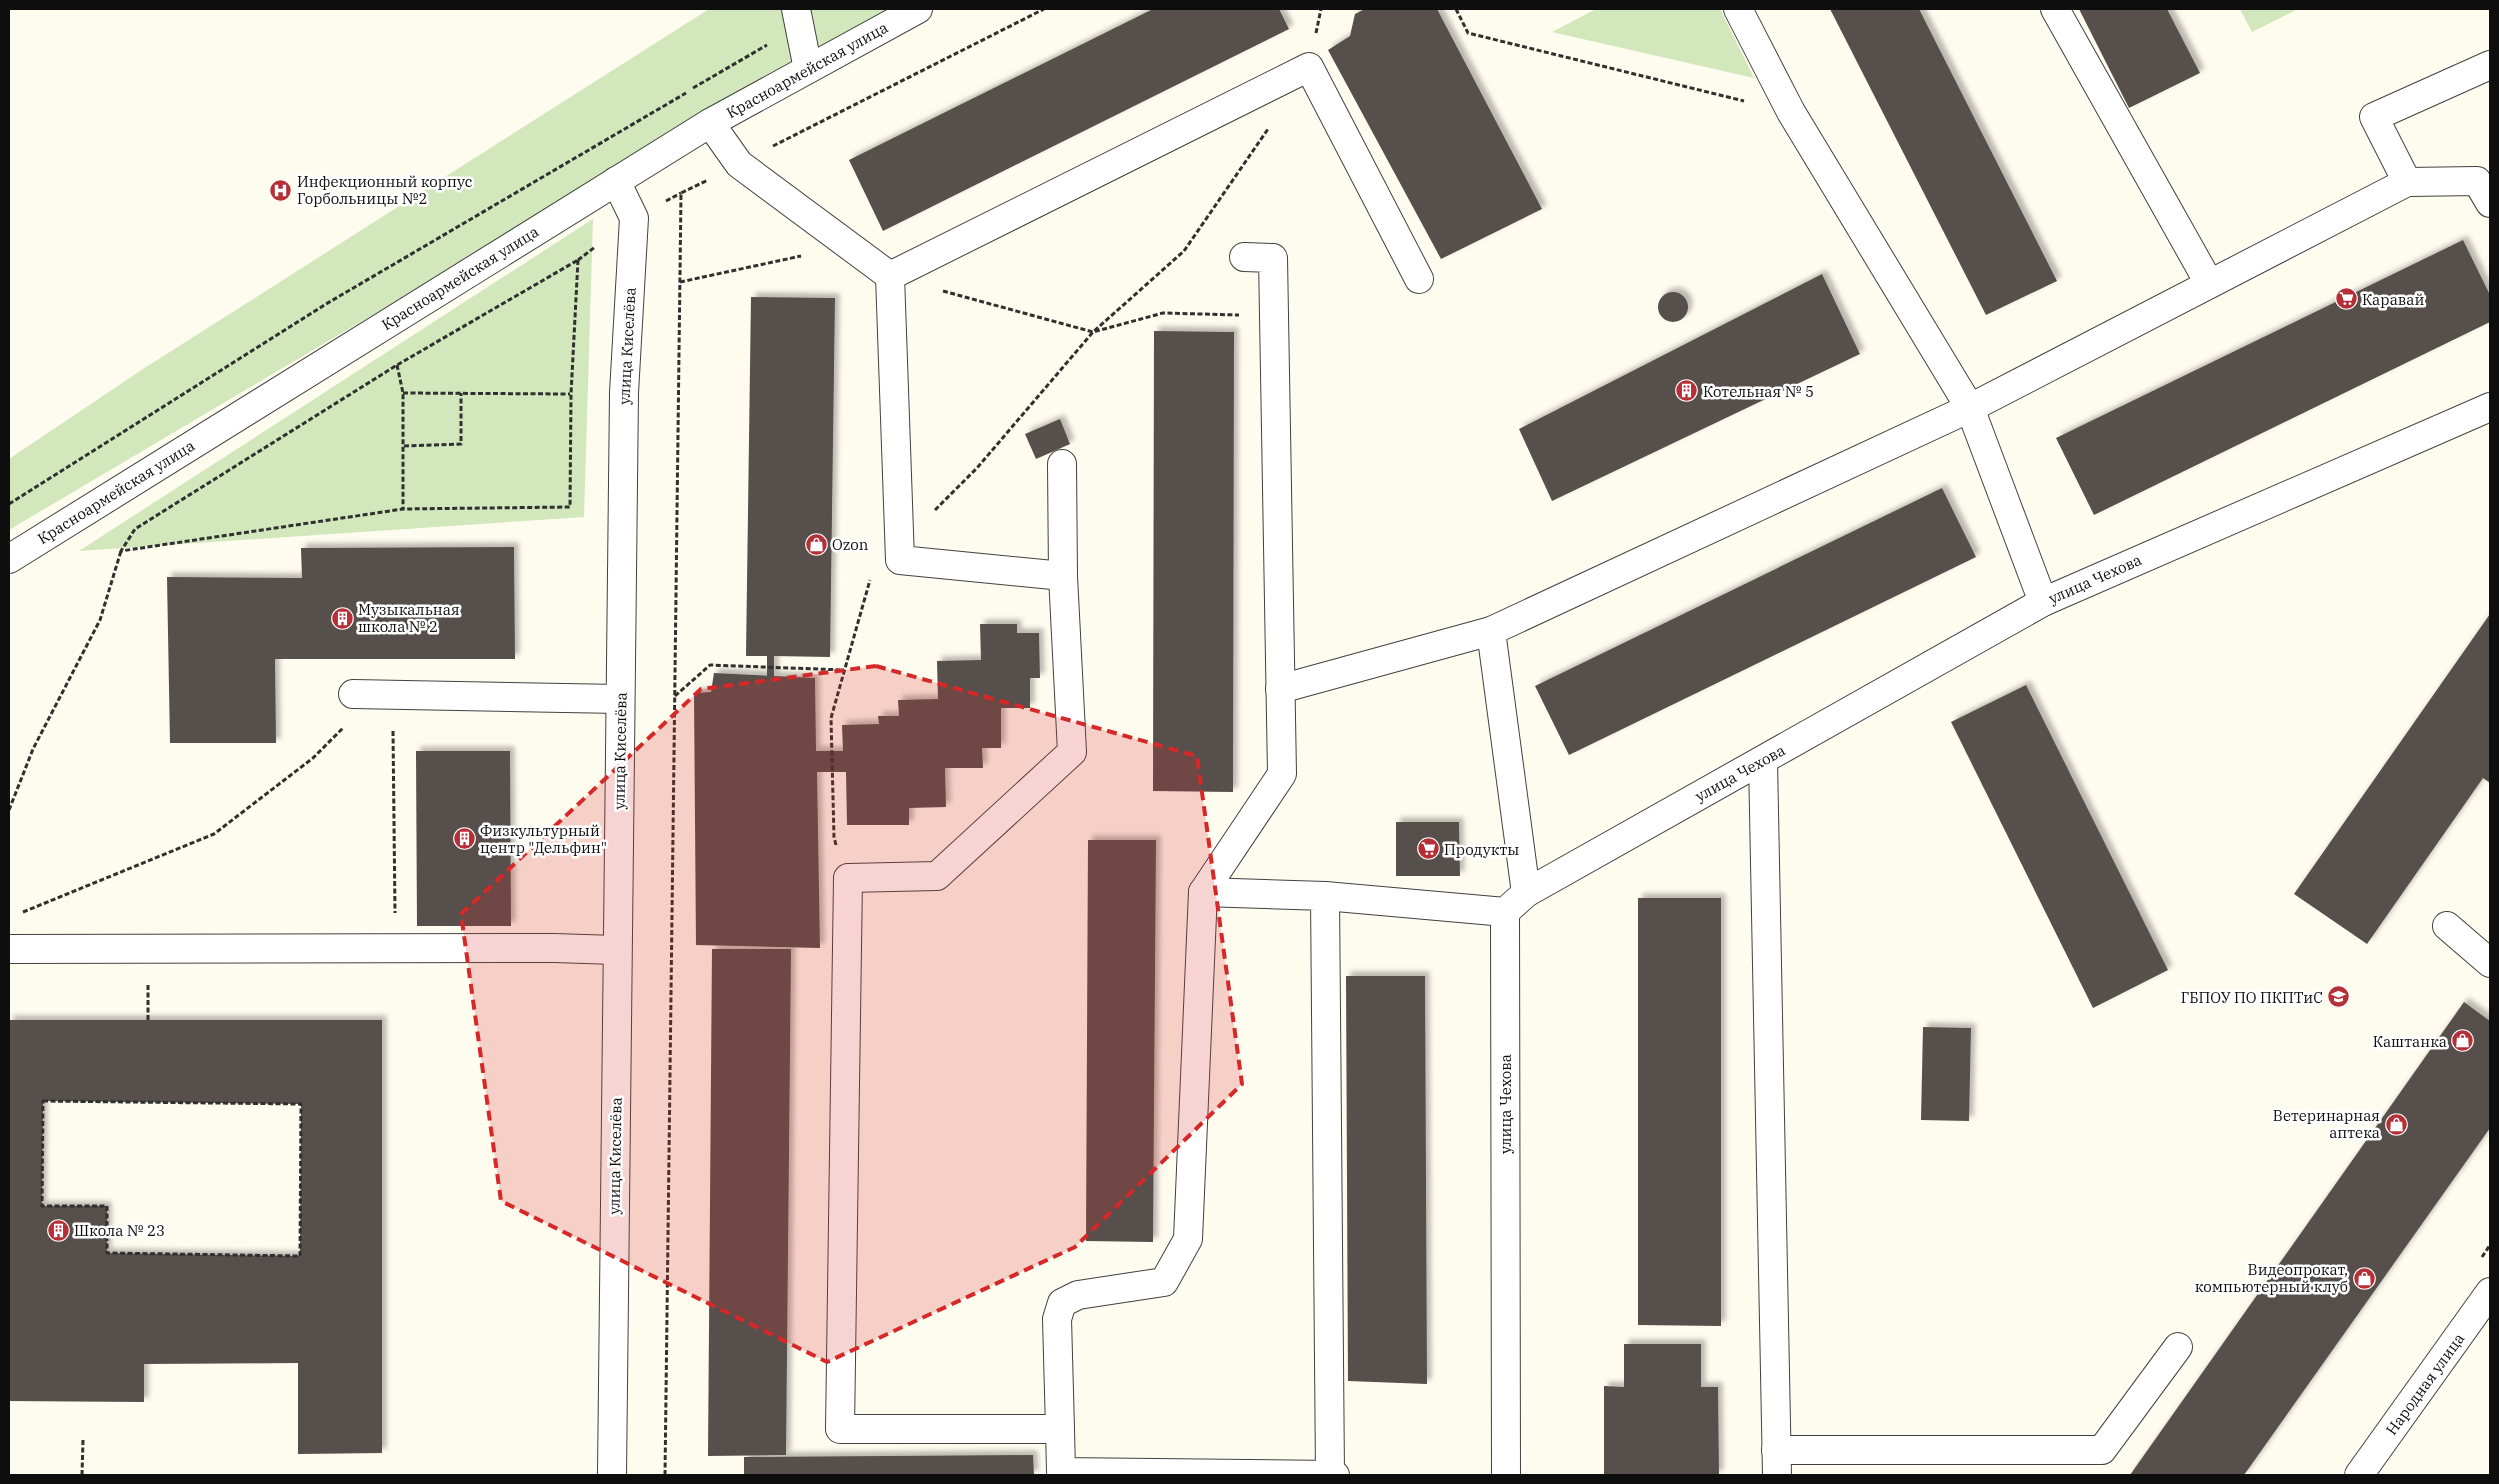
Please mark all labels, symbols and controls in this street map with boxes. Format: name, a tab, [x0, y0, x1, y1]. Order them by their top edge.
street label: Красноармейская улица	[723, 18, 891, 122]
place label: Инфекционный корпус Горбольницы №2	[297, 172, 473, 208]
hospital icon: Инфекционный корпус Горбольницы №2	[269, 178, 293, 202]
street label: Красноармейская улица	[378, 222, 542, 334]
street label: улица Киселёва	[614, 287, 640, 405]
supermarket icon: Каравай	[2334, 287, 2358, 311]
place label: Каравай	[2362, 290, 2424, 309]
building icon: Котельная № 5	[1675, 379, 1699, 403]
place label: Котельная № 5	[1703, 382, 1814, 401]
street label: Красноармейская улица	[34, 436, 198, 548]
shop icon: Ozon	[804, 532, 828, 556]
place label: Ozon	[832, 535, 869, 554]
street label: улица Чехова	[2046, 550, 2144, 608]
place label: Музыкальная школа № 2	[358, 600, 460, 636]
building icon: Музыкальная школа № 2	[330, 606, 354, 630]
street label: улица Киселёва	[609, 692, 631, 810]
street label: улица Чехова	[1692, 740, 1788, 806]
place label: Физкультурный центр "Дельфин"	[480, 821, 607, 857]
building icon: Физкультурный центр "Дельфин"	[452, 827, 476, 851]
supermarket icon: Продукты	[1416, 837, 1440, 861]
place label: Продукты	[1444, 840, 1519, 859]
school or university icon: ГБПОУ ПО ПКПТиС	[2327, 985, 2351, 1009]
place label: ГБПОУ ПО ПКПТиС	[2181, 988, 2323, 1007]
shop icon: Каштанка	[2451, 1029, 2475, 1053]
place label: Каштанка	[2373, 1032, 2447, 1051]
street label: улица Чехова	[1496, 1054, 1515, 1154]
street label: улица Киселёва	[604, 1097, 626, 1215]
place label: Ветеринарная аптека	[2273, 1106, 2380, 1142]
shop icon: Ветеринарная аптека	[2384, 1112, 2408, 1136]
building icon: Школа № 23	[46, 1218, 70, 1242]
place label: Школа № 23	[74, 1221, 165, 1240]
place label: Видеопрокат, компьютерный клуб	[2195, 1260, 2348, 1296]
shop icon: Видеопрокат, компьютерный клуб	[2352, 1266, 2376, 1290]
street label: Народная улица	[2382, 1329, 2468, 1439]

